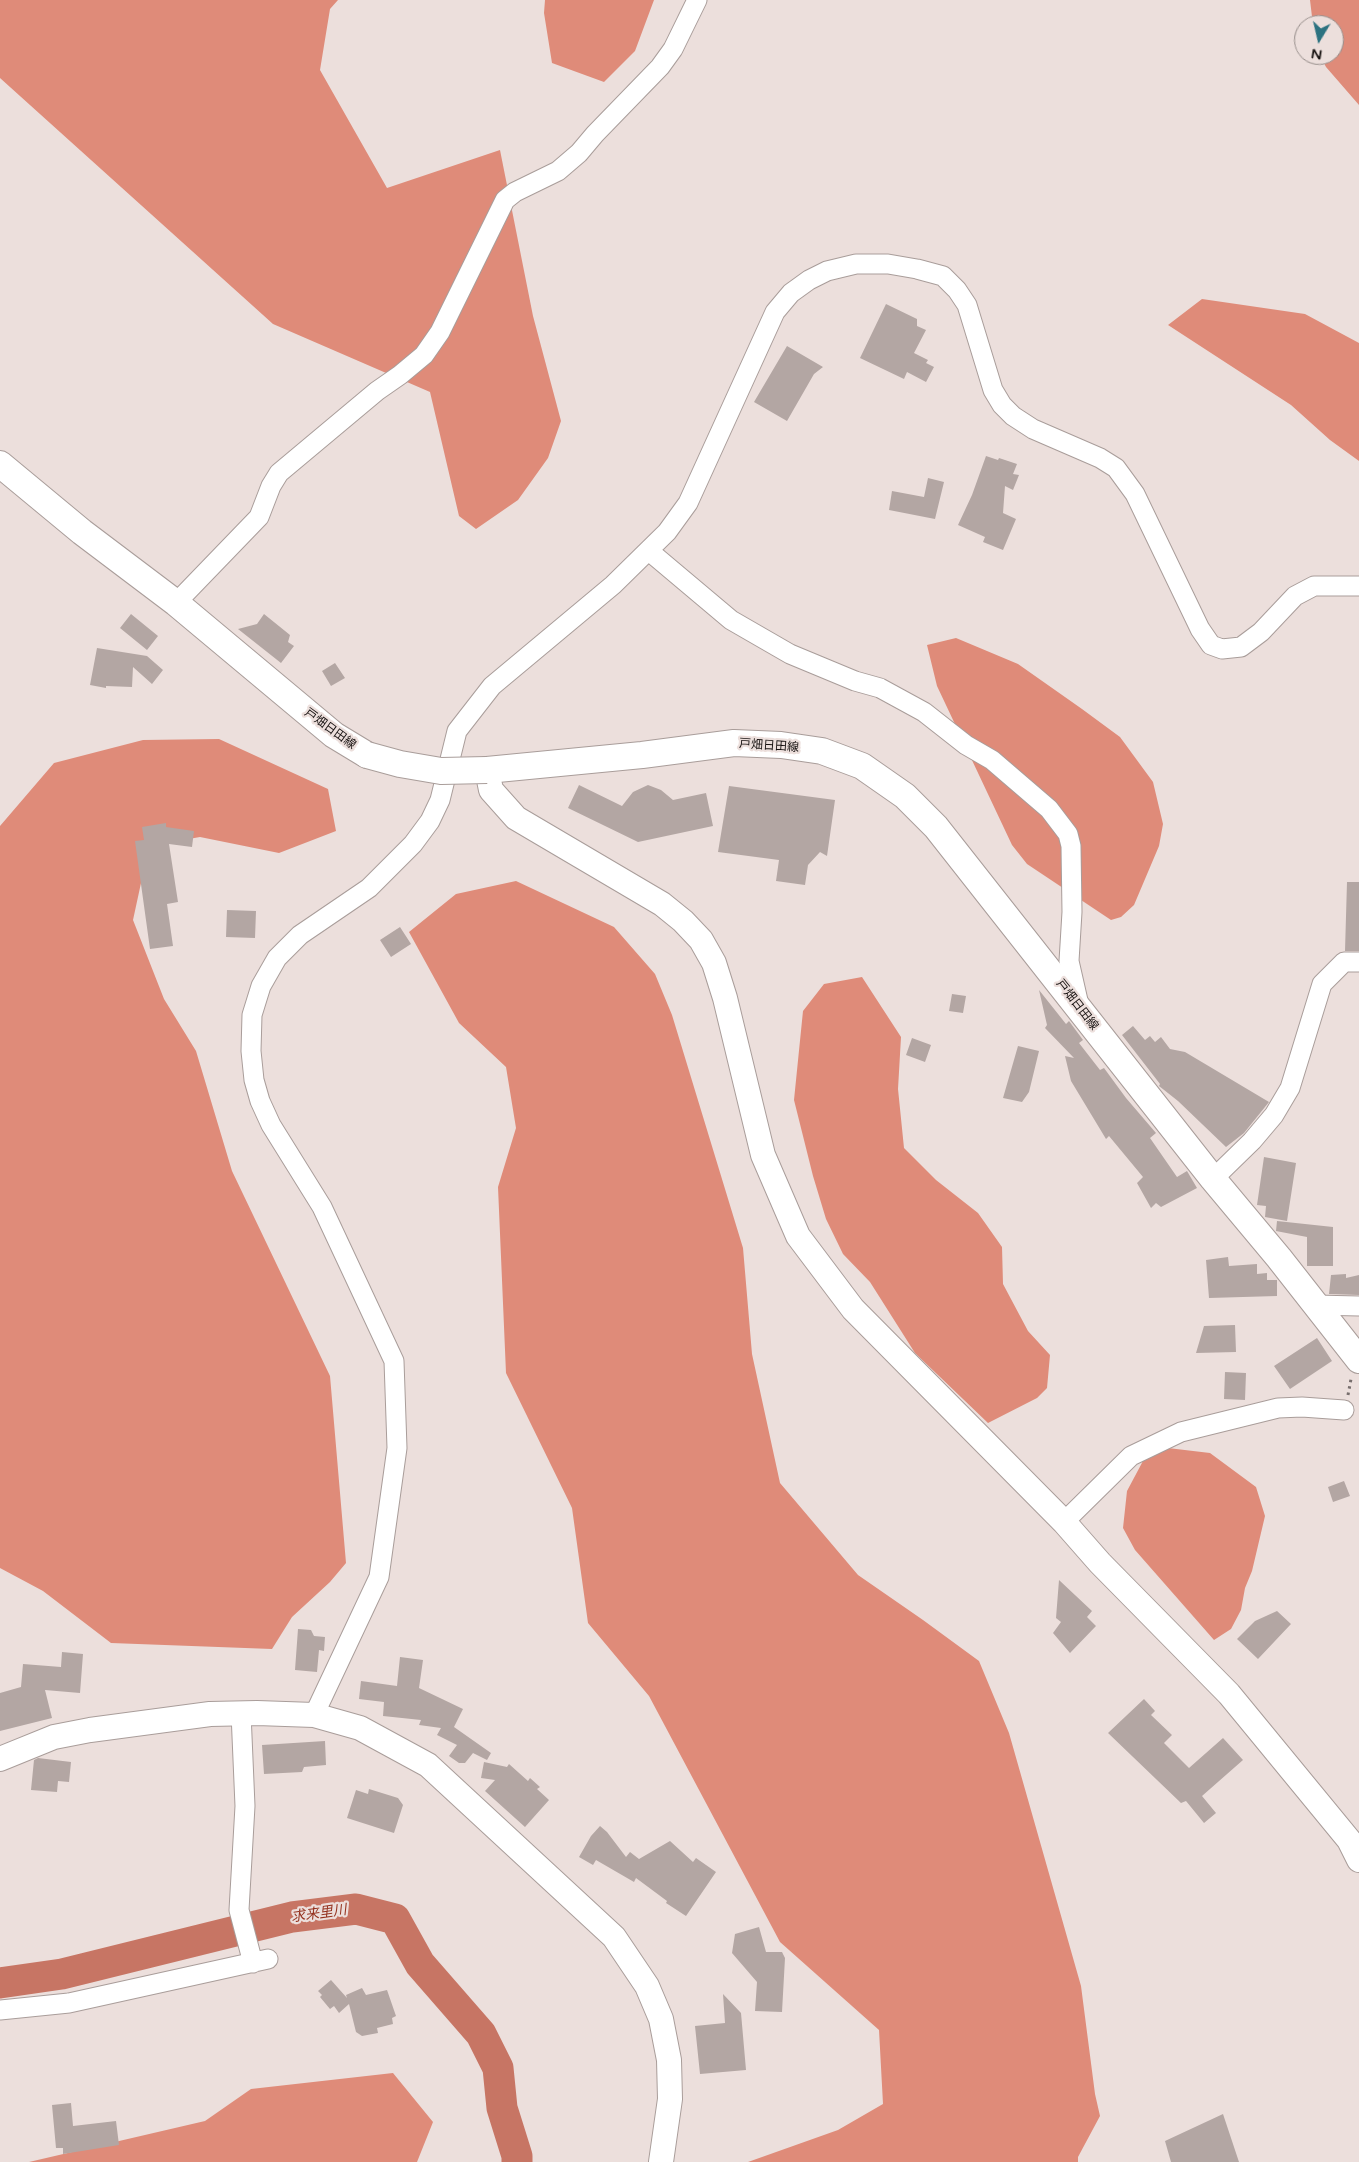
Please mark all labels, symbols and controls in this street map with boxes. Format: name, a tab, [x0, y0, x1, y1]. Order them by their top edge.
north arrow	[1294, 15, 1344, 65]
text: N	[1310, 45, 1324, 64]
street label: 戸畑日田線	[301, 706, 359, 752]
street label: 戸畑日田線	[739, 737, 799, 755]
street label: 戸畑日田線	[1053, 977, 1101, 1033]
water label: 求来里川	[290, 1902, 348, 1926]

